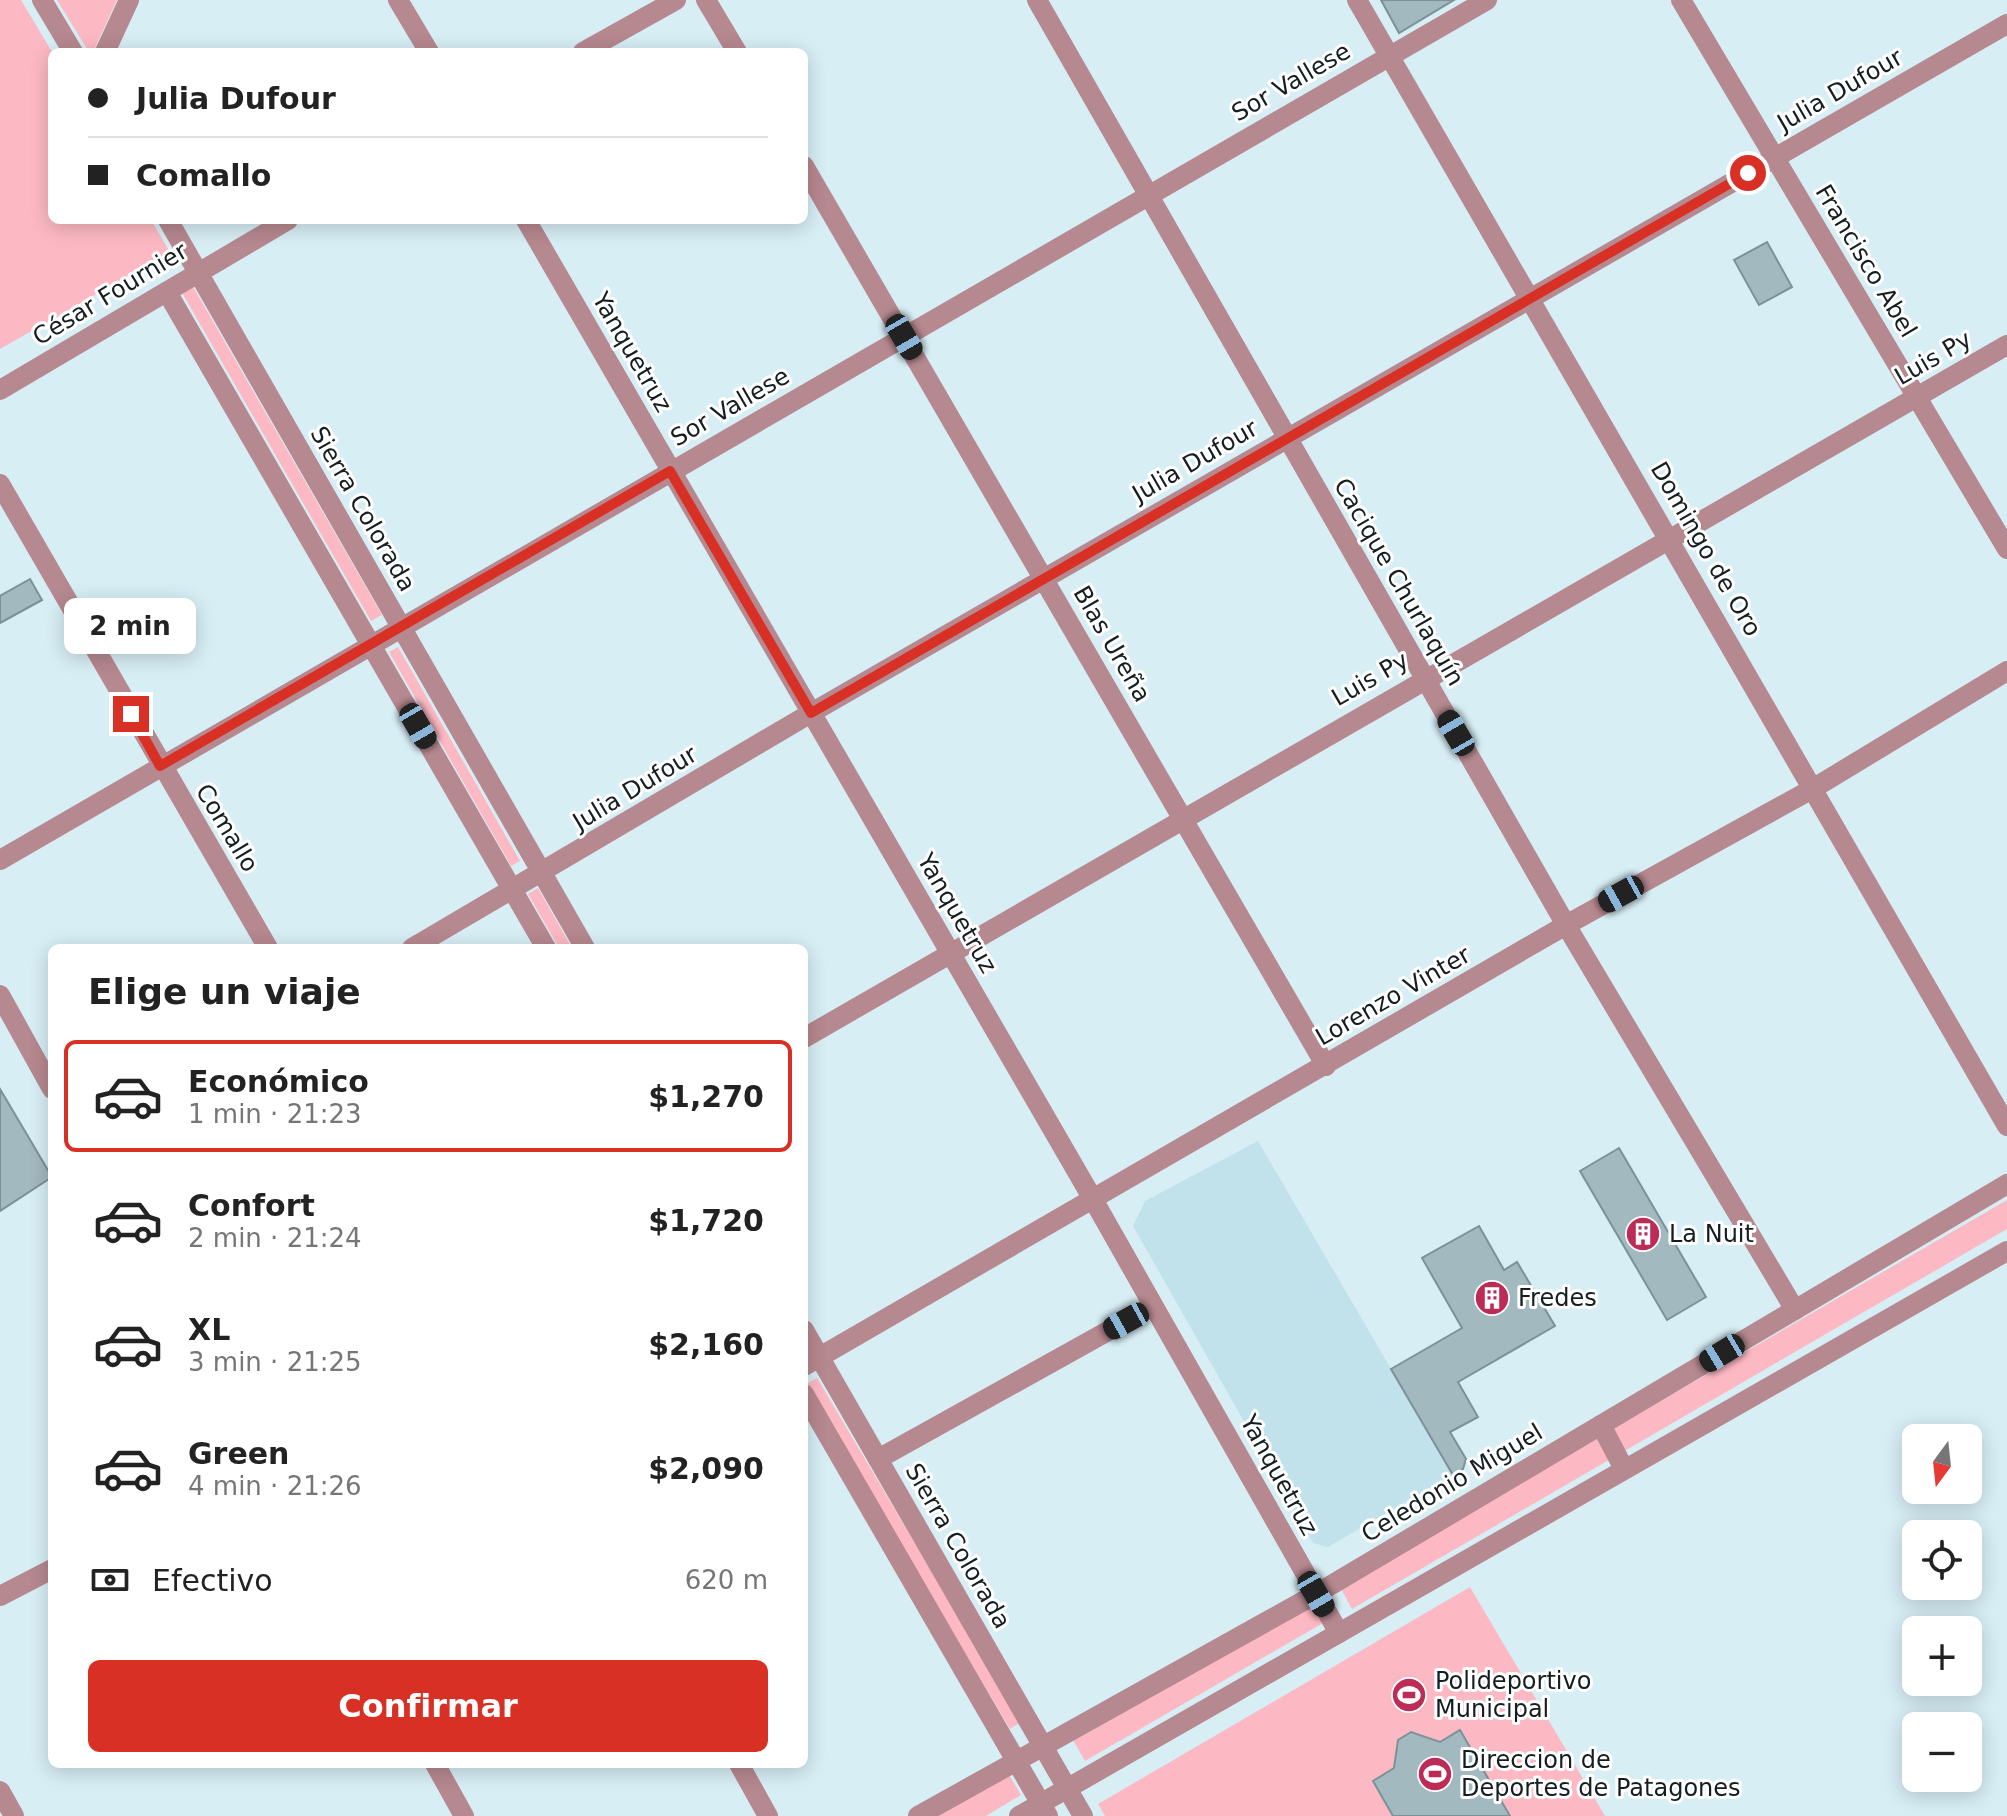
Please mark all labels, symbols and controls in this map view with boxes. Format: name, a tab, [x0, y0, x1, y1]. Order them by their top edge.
street label: Sor Vallese	[1227, 37, 1355, 127]
street label: Julia Dufour	[1771, 43, 1908, 138]
text: Julia Dufour	[136, 81, 336, 116]
route start	[1730, 155, 1766, 191]
text: Comallo	[136, 158, 271, 193]
street label: Francisco Abel	[1809, 180, 1923, 342]
street label: César Fournier	[28, 237, 192, 351]
street label: Yanquetruz	[586, 286, 678, 417]
car	[882, 310, 926, 364]
street label: Luis Py	[1890, 325, 1976, 391]
street label: Sor Vallese	[666, 362, 794, 452]
street label: Julia Dufour	[1126, 414, 1263, 509]
street label: Sierra Colorada	[304, 422, 422, 596]
street label: Domingo de Oro	[1645, 457, 1767, 641]
street label: Cacique Churlaquín	[1328, 473, 1470, 691]
street label: Blas Ureña	[1067, 581, 1157, 707]
callout: 2 min	[65, 598, 197, 654]
text: 2 min	[89, 611, 171, 641]
street label: Luis Py	[1327, 646, 1413, 712]
route end	[113, 696, 149, 732]
car	[396, 699, 440, 753]
car	[1434, 706, 1478, 760]
street label: Julia Dufour	[566, 740, 702, 837]
street label: Comallo	[190, 779, 264, 877]
street label: Yanquetruz	[911, 847, 1003, 978]
car	[1594, 872, 1648, 916]
street label: Lorenzo Vinter	[1311, 940, 1475, 1052]
text: Elige un viaje	[88, 971, 361, 1012]
icon: car	[92, 1060, 164, 1132]
text: Económico	[188, 1064, 369, 1099]
text: $1,270	[648, 1079, 764, 1114]
text: 1 min · 21:23	[188, 1099, 362, 1129]
icon: car	[92, 1184, 164, 1256]
text: Confort	[188, 1188, 315, 1223]
text: $1,720	[648, 1203, 764, 1238]
building icon: La Nuit	[1624, 1215, 1662, 1253]
place label: La Nuit	[1669, 1220, 1754, 1248]
text: 2 min · 21:24	[188, 1223, 362, 1253]
building icon: Fredes	[1473, 1279, 1511, 1317]
place label: Fredes	[1518, 1284, 1597, 1312]
car	[1099, 1299, 1153, 1343]
icon: car	[92, 1308, 164, 1380]
text: XL	[188, 1312, 230, 1347]
text: $2,160	[648, 1327, 764, 1362]
car	[1695, 1330, 1749, 1376]
text: 3 min · 21:25	[188, 1347, 362, 1377]
street label: Yanquetruz	[1234, 1409, 1324, 1540]
street label: Celedonio Miguel	[1356, 1418, 1548, 1548]
north arrow	[1902, 1424, 1982, 1504]
map controls	[1902, 1424, 1982, 1792]
icon: car	[92, 1432, 164, 1504]
text: Green	[188, 1436, 289, 1471]
text: $2,090	[648, 1451, 764, 1486]
street label: Sierra Colorada	[899, 1459, 1017, 1633]
text: 4 min · 21:26	[188, 1471, 362, 1501]
button: locate	[1902, 1520, 1982, 1600]
icon: cash	[88, 1558, 132, 1602]
text: Efectivo	[152, 1563, 273, 1598]
text: 620 m	[685, 1565, 768, 1595]
car	[1294, 1567, 1338, 1621]
button: +	[1902, 1616, 1982, 1696]
button: Confirmar	[88, 1660, 768, 1752]
place label: Polideportivo Municipal	[1435, 1667, 1591, 1723]
sports icon: Polideportivo Municipal	[1390, 1676, 1428, 1714]
button: −	[1902, 1712, 1982, 1792]
place label: Direccion de Deportes de Patagones	[1461, 1746, 1741, 1802]
sports icon: Direccion de Deportes de Patagones	[1416, 1755, 1454, 1793]

